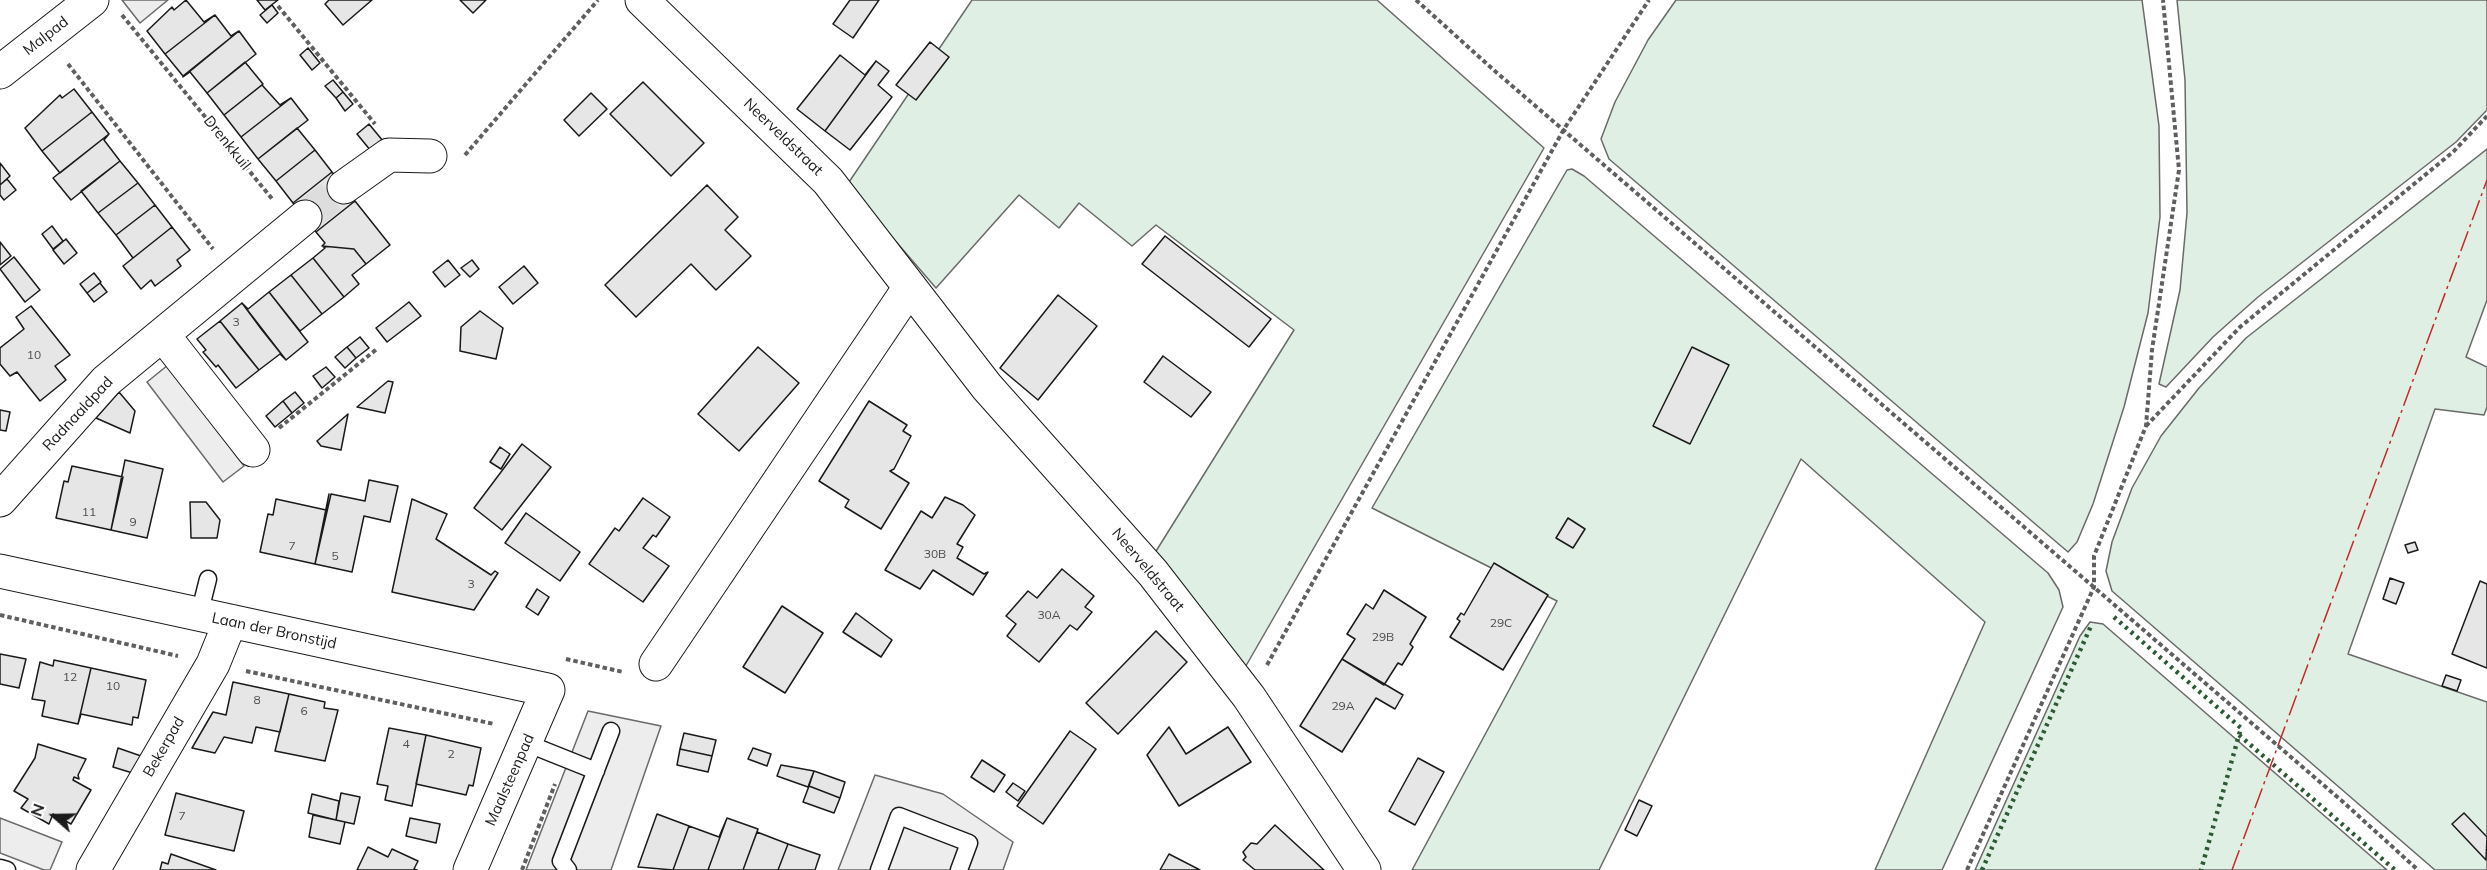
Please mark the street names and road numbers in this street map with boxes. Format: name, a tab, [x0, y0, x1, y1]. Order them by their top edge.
street label: Malpad	[20, 13, 72, 59]
street label: Neerveldstraat	[740, 95, 826, 179]
street label: Drenkkuil	[200, 112, 254, 174]
street label: Radnaaldpad	[39, 373, 117, 455]
street label: Neerveldstraat	[1108, 525, 1188, 615]
street label: Laan der Bronstijd	[210, 609, 338, 653]
street label: Bekerpad	[140, 714, 188, 780]
street label: Maalsteenpad	[482, 731, 538, 829]

